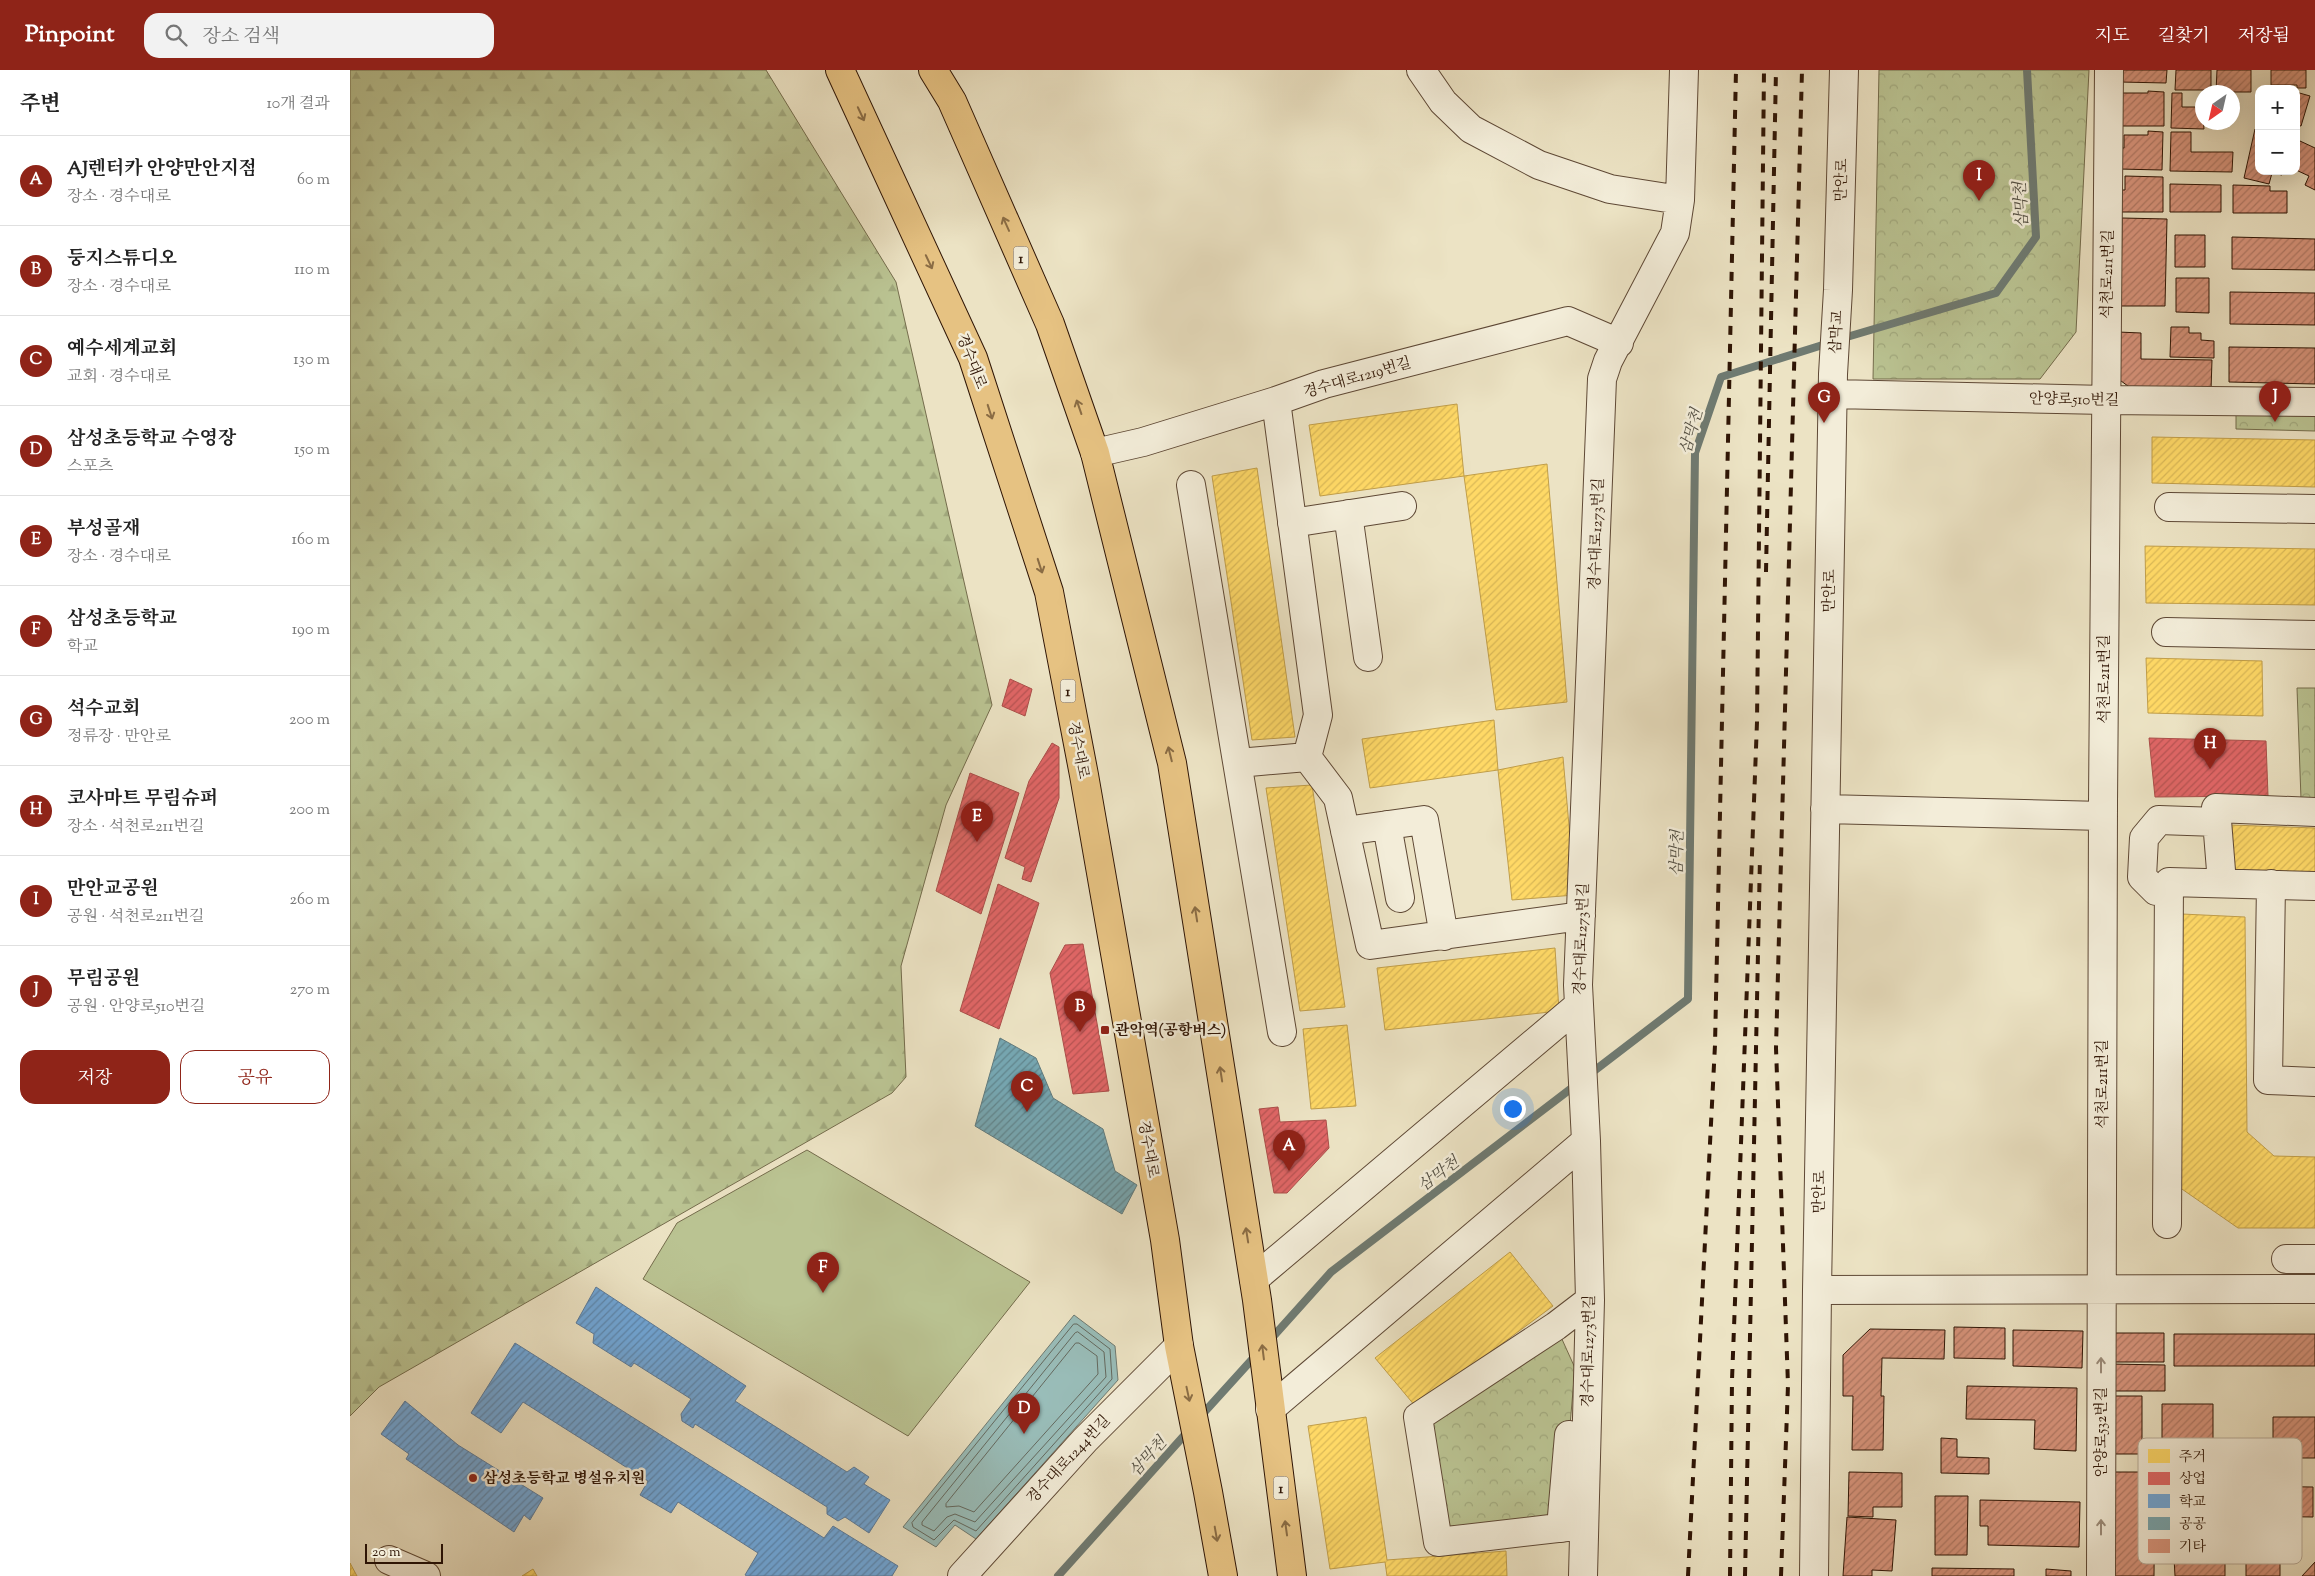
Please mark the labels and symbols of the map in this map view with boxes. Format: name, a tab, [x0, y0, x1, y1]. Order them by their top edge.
north arrow	[2195, 85, 2240, 130]
one-way arrow	[856, 106, 866, 121]
street label: 만안로	[1831, 157, 1854, 202]
pin: I	[1963, 160, 1995, 201]
water label: 삼막천	[2010, 180, 2035, 229]
one-way arrow	[1000, 217, 1010, 232]
street label: 석천로211번길	[2097, 229, 2120, 319]
road number: 1	[1014, 247, 1028, 270]
one-way arrow	[924, 254, 934, 269]
street label: 삼막교	[1826, 309, 1849, 354]
street label: 경수대로	[950, 331, 991, 393]
street label: 경수대로1219번길	[1301, 353, 1414, 404]
pin: J	[2259, 381, 2291, 422]
pin: G	[1808, 382, 1840, 423]
street label: 안양로510번길	[2029, 389, 2119, 412]
one-way arrow	[1074, 400, 1083, 415]
one-way arrow	[986, 403, 995, 419]
water label: 삼막천	[1675, 405, 1710, 457]
street label: 경수대로1273번길	[1585, 477, 1610, 591]
one-way arrow	[1036, 558, 1045, 574]
street label: 만안로	[1820, 569, 1841, 613]
street label: 석천로211번길	[2095, 634, 2116, 724]
road number: 1	[1060, 680, 1076, 702]
street label: 경수대로	[1062, 720, 1093, 781]
pin: H	[2194, 728, 2226, 769]
one-way arrow	[1165, 746, 1174, 762]
pin: E	[961, 801, 993, 842]
water label: 삼막천	[1667, 828, 1690, 876]
street label: 경수대로1273번길	[1570, 882, 1595, 996]
one-way arrow	[1191, 906, 1201, 922]
pin: B	[1064, 991, 1096, 1032]
place label: 관악역(공항버스)	[1115, 1021, 1226, 1042]
marker: 관악역(공항버스)	[1099, 1024, 1111, 1036]
street label: 석천로211번길	[2093, 1039, 2114, 1129]
one-way arrow	[1216, 1067, 1226, 1083]
pin: C	[1011, 1071, 1043, 1112]
your location	[1500, 1096, 1526, 1122]
street label: 경수대로	[1132, 1119, 1163, 1180]
pin: A	[1273, 1130, 1305, 1171]
water label: 삼막천	[1414, 1151, 1466, 1198]
street label: 만안로	[1810, 1170, 1831, 1214]
one-way arrow	[1241, 1227, 1251, 1243]
pin: F	[807, 1252, 839, 1293]
street label: 경수대로1273번길	[1578, 1295, 1601, 1408]
one-way arrow	[1258, 1344, 1268, 1360]
one-way arrow	[2096, 1357, 2106, 1374]
one-way arrow	[1184, 1386, 1194, 1402]
street label: 안양로532번길	[2092, 1387, 2113, 1477]
pin: D	[1008, 1393, 1040, 1434]
street label: 경수대로1244번길	[1022, 1411, 1116, 1509]
water label: 삼막천	[1125, 1432, 1174, 1483]
legend	[2138, 1438, 2302, 1564]
text: 주거	[2179, 1448, 2206, 1468]
place label: 삼성초등학교 병설유치원	[483, 1469, 646, 1490]
text: 상업	[2179, 1470, 2206, 1490]
marker: 삼성초등학교 병설유치원	[467, 1472, 479, 1484]
road number: 1	[1274, 1476, 1288, 1500]
text: 학교	[2179, 1493, 2207, 1513]
text: 공공	[2179, 1515, 2207, 1535]
one-way arrow	[1281, 1520, 1291, 1536]
one-way arrow	[2096, 1520, 2106, 1536]
one-way arrow	[1211, 1526, 1221, 1542]
text: 기타	[2179, 1538, 2207, 1558]
scale bar	[365, 1541, 442, 1564]

